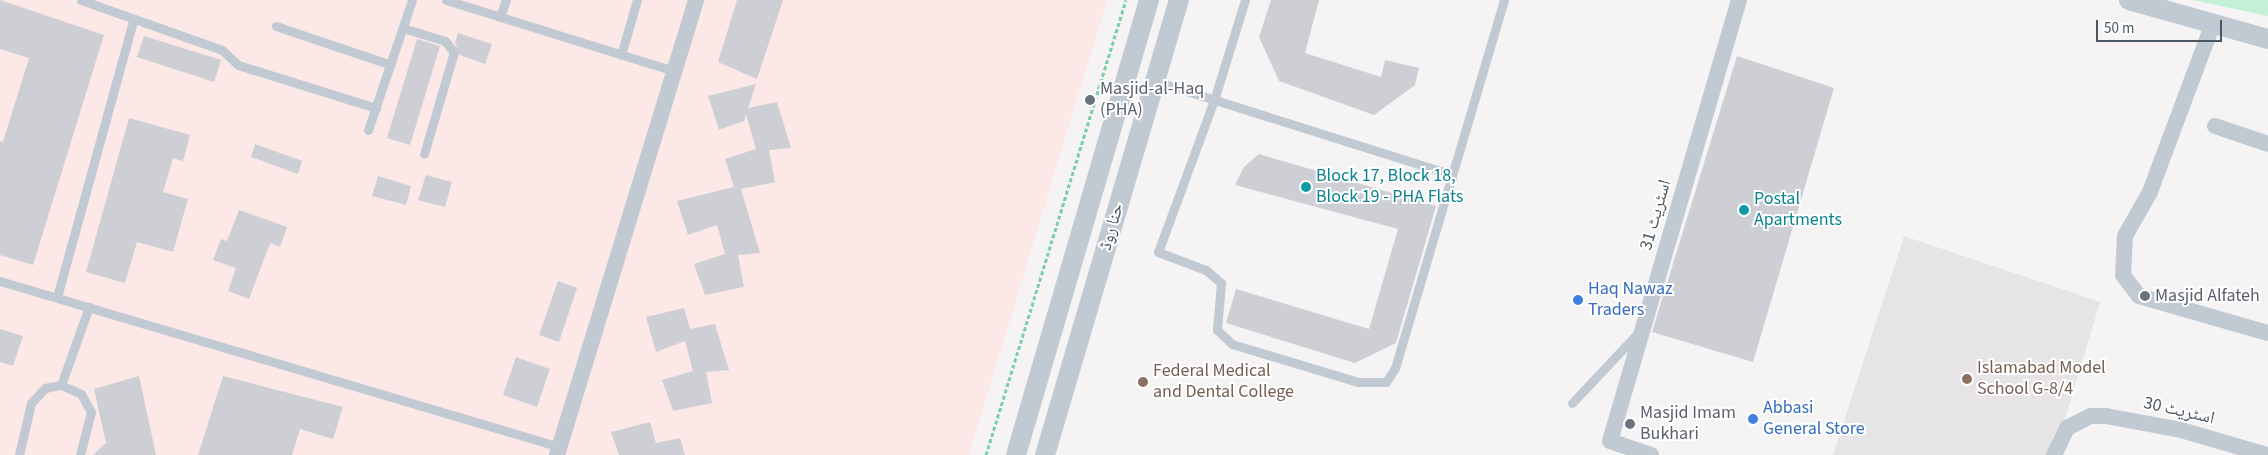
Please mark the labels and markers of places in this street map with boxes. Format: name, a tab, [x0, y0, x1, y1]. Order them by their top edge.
place label: Masjid-al-Haq (PHA)	[1100, 79, 1204, 122]
marker: Masjid-al-Haq (PHA)	[1084, 94, 1096, 106]
place label: Block 17, Block 18, Block 19 - PHA Flats	[1316, 166, 1463, 208]
marker: Block 17, Block 18, Block 19 - PHA Flats	[1300, 181, 1312, 193]
place label: Postal Apartments	[1754, 189, 1842, 232]
marker: Postal Apartments	[1738, 204, 1750, 216]
place label: Haq Nawaz Traders	[1588, 279, 1673, 322]
place label: Masjid Alfateh	[2155, 285, 2260, 307]
marker: Masjid Alfateh	[2139, 290, 2151, 302]
marker: Haq Nawaz Traders	[1572, 294, 1584, 306]
place label: Islamabad Model School G-8/4	[1977, 358, 2106, 400]
place label: Federal Medical and Dental College	[1153, 361, 1294, 404]
marker: Islamabad Model School G-8/4	[1961, 373, 1973, 385]
marker: Federal Medical and Dental College	[1137, 376, 1149, 388]
place label: Abbasi General Store	[1763, 398, 1865, 440]
place label: Masjid Imam Bukhari	[1640, 403, 1736, 446]
marker: Abbasi General Store	[1747, 413, 1759, 425]
marker: Masjid Imam Bukhari	[1624, 418, 1636, 430]

